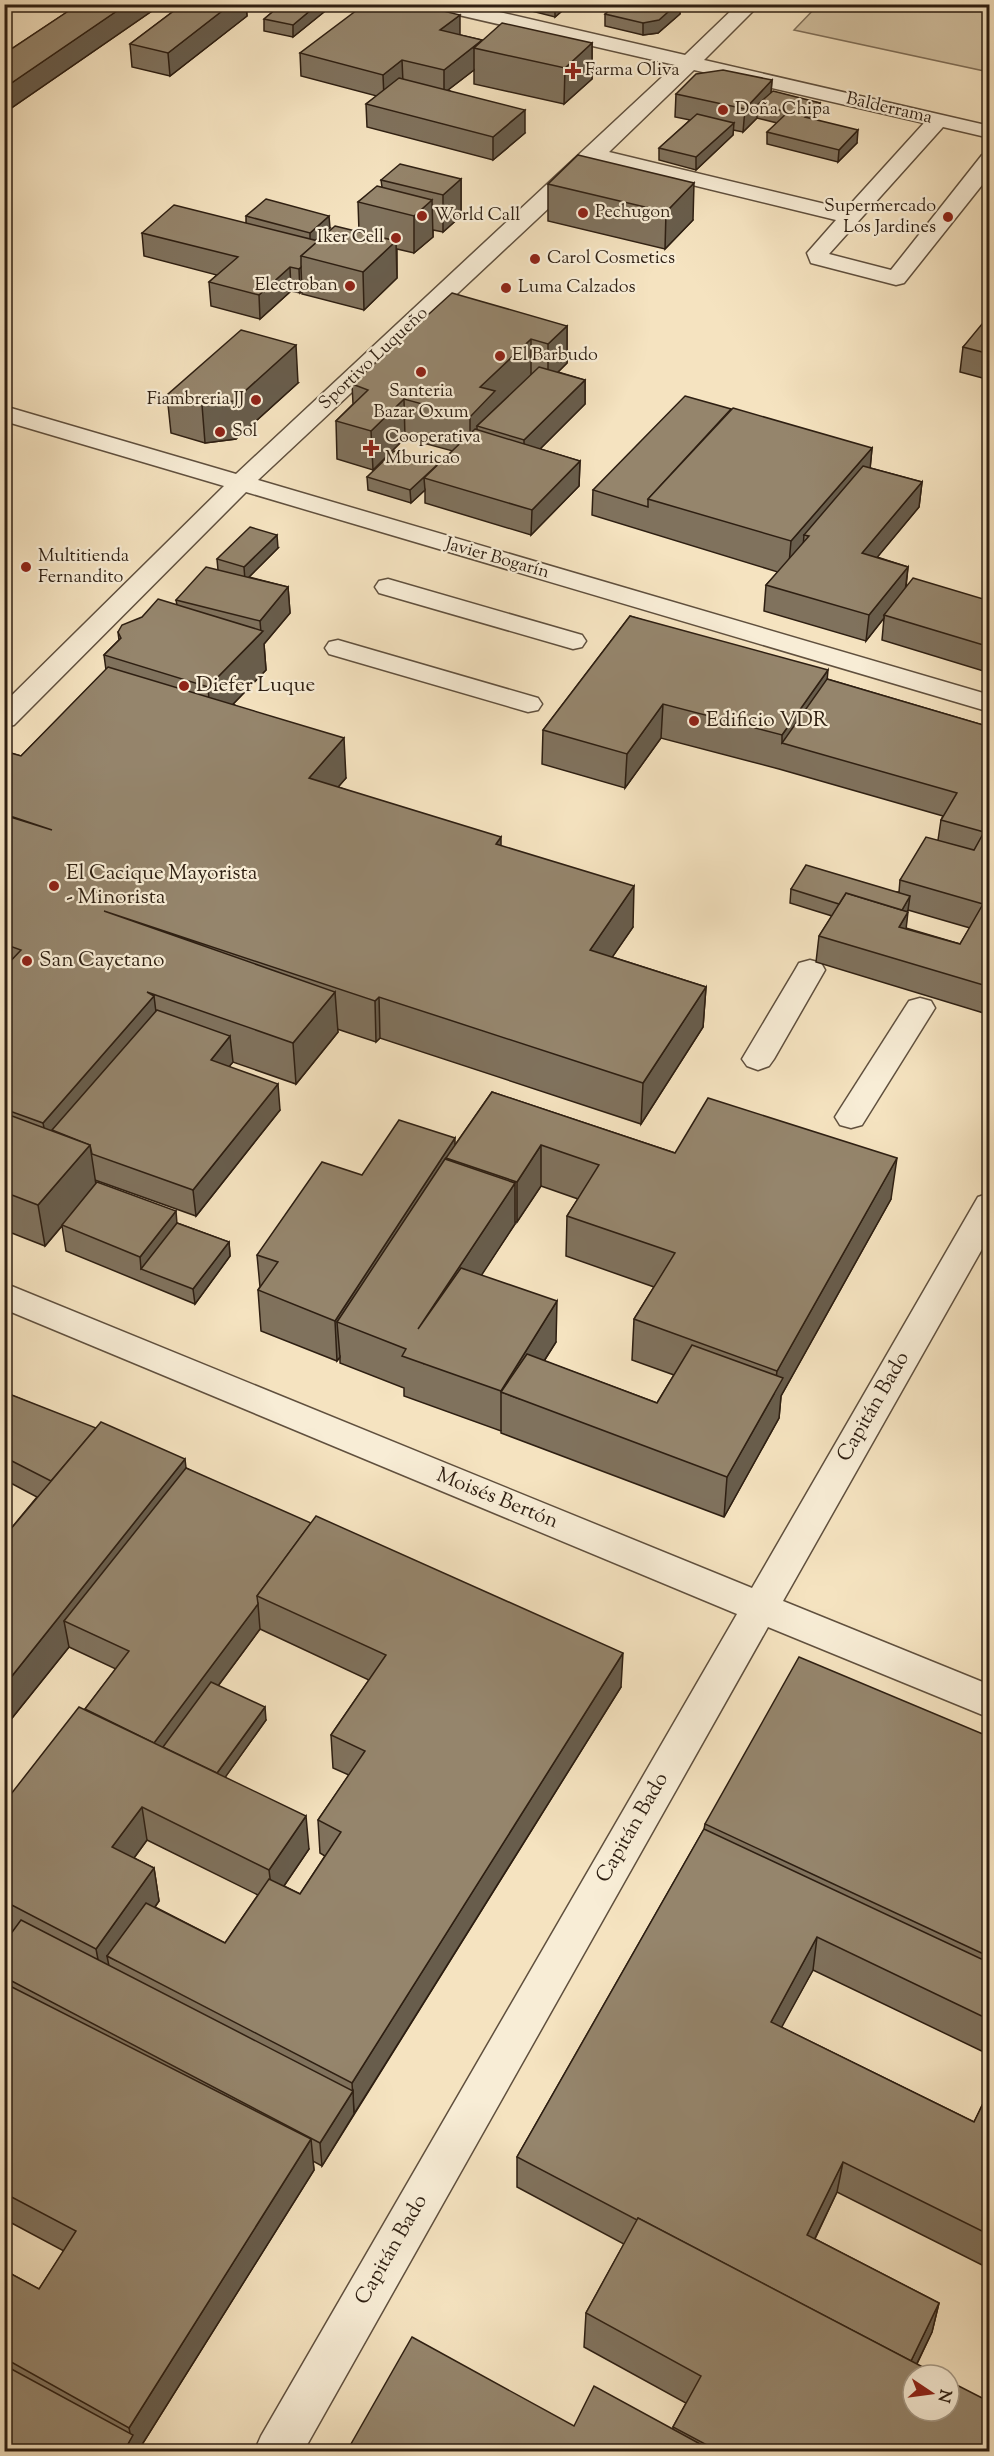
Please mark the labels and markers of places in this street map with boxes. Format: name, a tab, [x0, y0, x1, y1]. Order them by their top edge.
place label: Farma Oliva	[585, 58, 680, 84]
marker: Farma Oliva	[566, 64, 580, 78]
place label: Doña Chipa	[735, 97, 830, 123]
marker: Doña Chipa	[716, 103, 730, 117]
place label: Supermercado Los Jardines	[824, 194, 936, 241]
place label: Pechugon	[595, 200, 671, 226]
place label: World Call	[434, 203, 520, 229]
marker: Pechugon	[576, 206, 590, 220]
marker: World Call	[415, 209, 429, 223]
marker: Supermercado Los Jardines	[941, 210, 955, 224]
place label: Iker Cell	[317, 225, 384, 251]
marker: Iker Cell	[389, 231, 403, 245]
place label: Carol Cosmetics	[547, 246, 675, 272]
marker: Carol Cosmetics	[528, 252, 542, 266]
place label: Electroban	[254, 273, 338, 299]
place label: Luma Calzados	[518, 275, 636, 301]
marker: Electroban	[343, 279, 357, 293]
marker: Luma Calzados	[499, 281, 513, 295]
place label: El Barbudo	[512, 343, 598, 369]
marker: El Barbudo	[493, 349, 507, 363]
marker: Santeria Bazar Oxum	[414, 365, 428, 379]
place label: Santeria Bazar Oxum	[373, 379, 469, 426]
place label: Fiambreria JJ	[147, 387, 244, 413]
marker: Fiambreria JJ	[249, 393, 263, 407]
place label: Sol	[232, 419, 258, 445]
marker: Sol	[213, 425, 227, 439]
place label: Cooperativa Mburicao	[385, 425, 481, 472]
marker: Cooperativa Mburicao	[362, 439, 380, 457]
place label: Multitienda Fernandito	[38, 544, 129, 591]
marker: Multitienda Fernandito	[19, 560, 33, 574]
place label: Diefer Luque	[196, 671, 315, 701]
marker: Diefer Luque	[177, 679, 191, 693]
place label: Edificio VDR	[706, 706, 828, 736]
marker: Edificio VDR	[687, 714, 701, 728]
place label: El Cacique Mayorista - Minorista	[66, 859, 258, 913]
marker: El Cacique Mayorista - Minorista	[47, 879, 61, 893]
place label: San Cayetano	[39, 946, 164, 976]
marker: San Cayetano	[20, 954, 34, 968]

